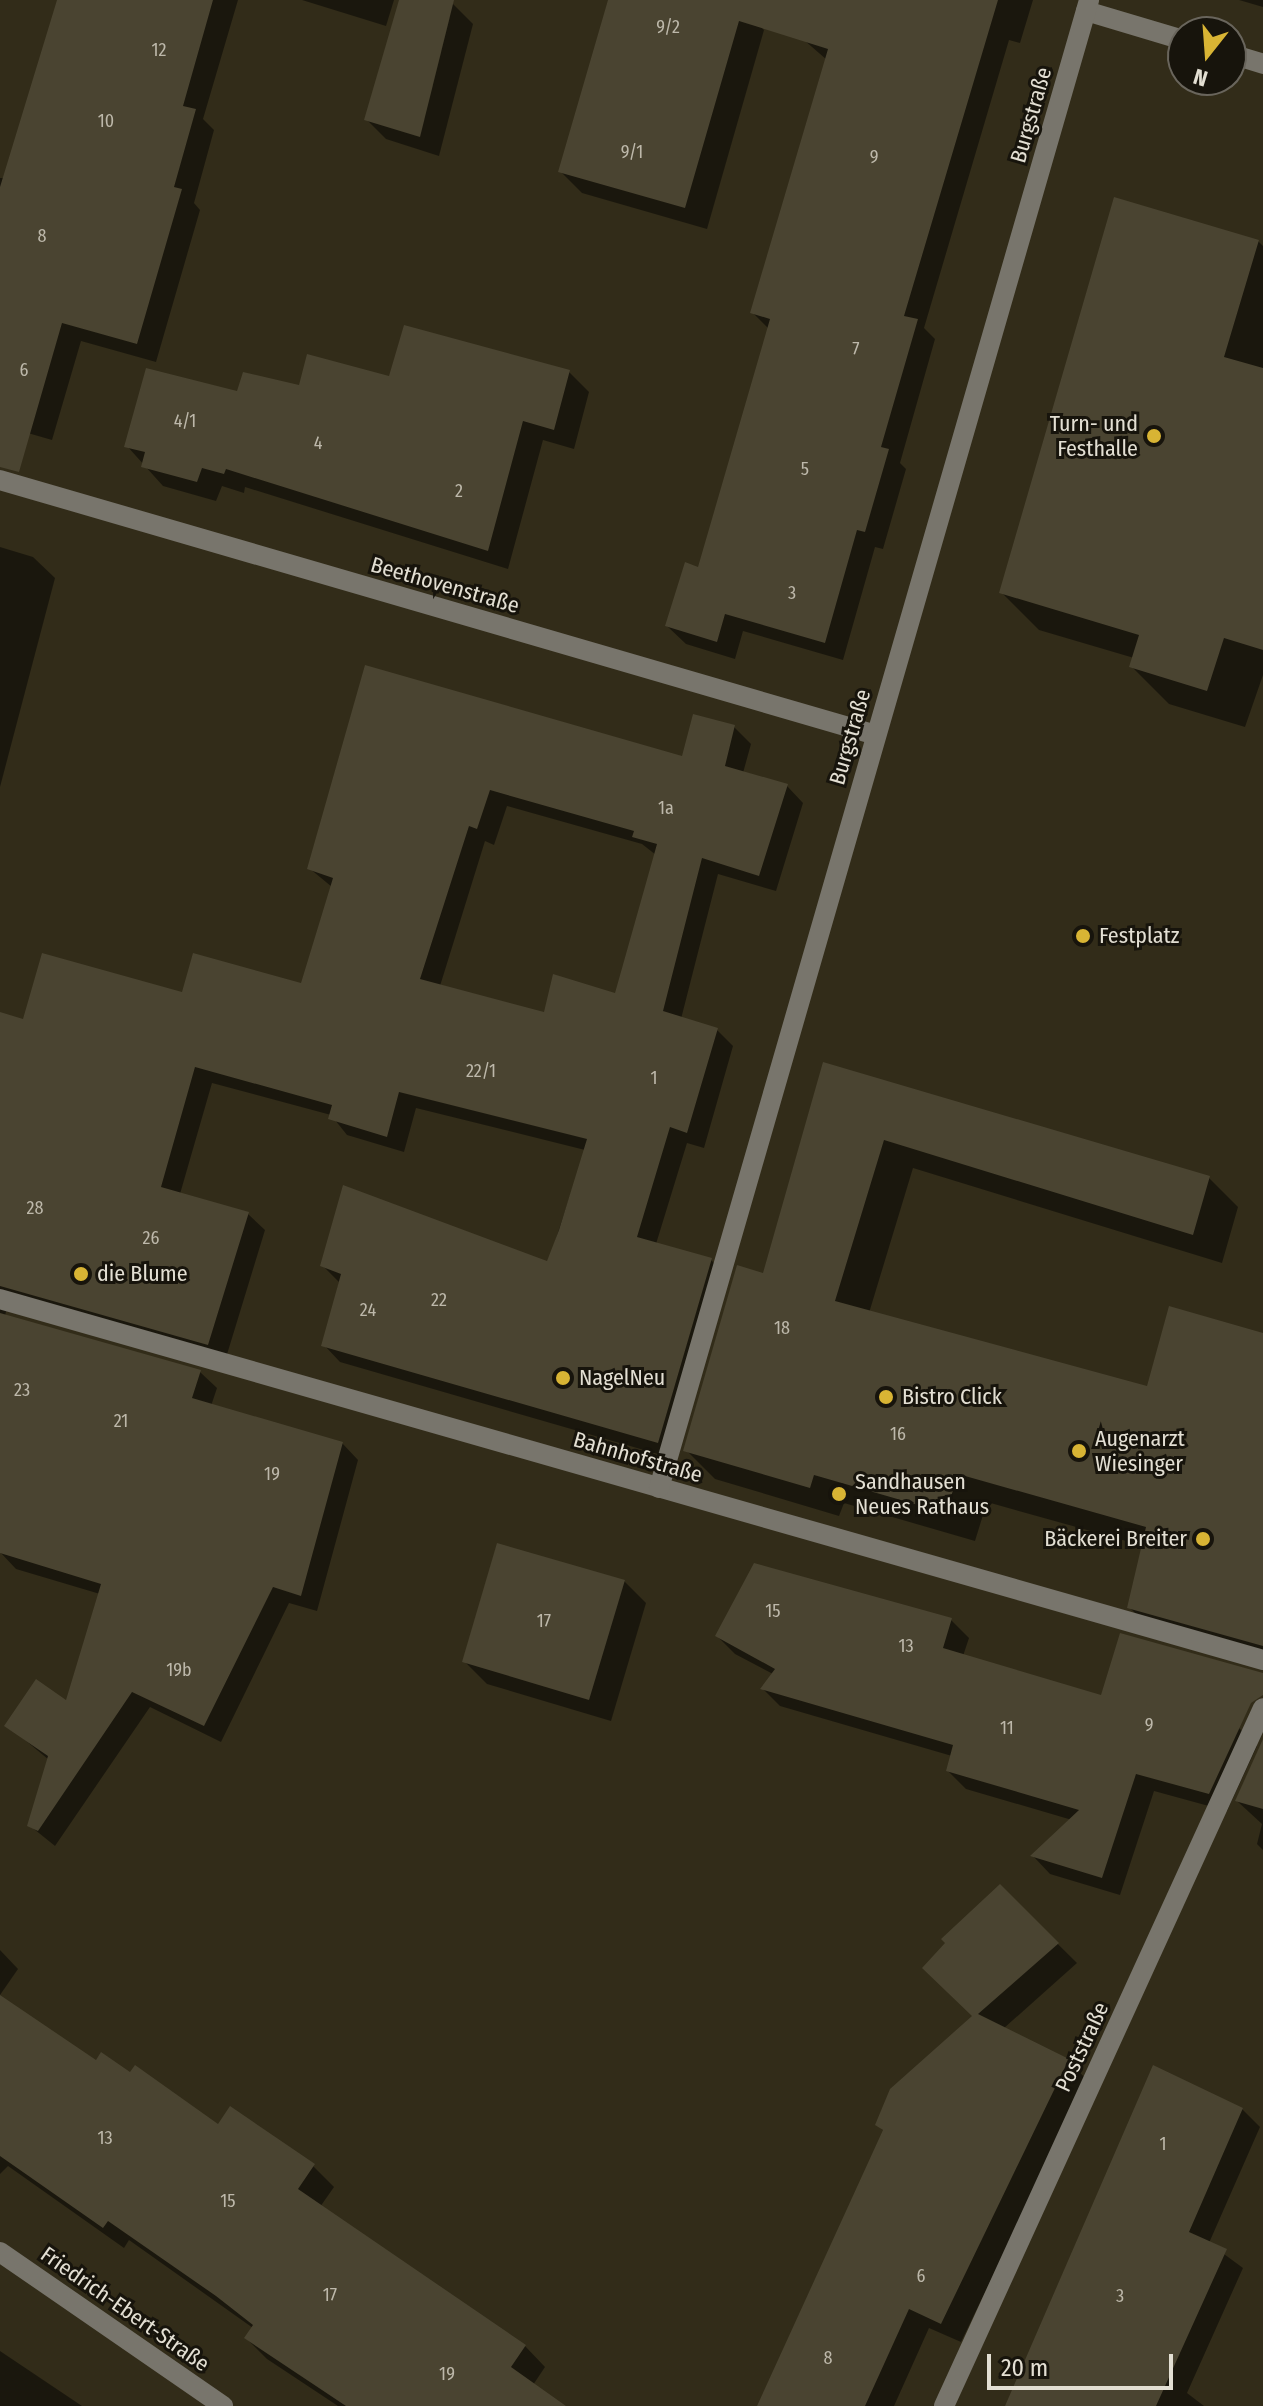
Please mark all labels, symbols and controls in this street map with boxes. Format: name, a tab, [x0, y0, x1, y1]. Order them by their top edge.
house number: 9/2	[656, 16, 680, 38]
north arrow	[1167, 16, 1247, 96]
house number: 12	[152, 39, 166, 61]
text: N	[1190, 63, 1211, 92]
street label: Burgstraße	[1005, 64, 1057, 166]
house number: 10	[98, 110, 114, 132]
house number: 9/1	[621, 141, 643, 163]
house number: 9	[870, 146, 878, 168]
house number: 8	[38, 225, 46, 247]
house number: 7	[852, 338, 860, 360]
house number: 6	[20, 359, 28, 381]
house number: 4/1	[174, 410, 196, 432]
place label: Turn- und Festhalle	[1050, 410, 1138, 462]
marker: Turn- und Festhalle	[1145, 427, 1163, 445]
house number: 4	[314, 432, 322, 454]
house number: 5	[801, 458, 809, 480]
house number: 2	[455, 480, 463, 502]
street label: Beethovenstraße	[368, 551, 522, 619]
house number: 3	[788, 582, 796, 604]
street label: Burgstraße	[824, 686, 876, 788]
house number: 1a	[658, 797, 674, 819]
place label: Festplatz	[1099, 923, 1179, 949]
marker: Festplatz	[1074, 927, 1092, 945]
house number: 22/1	[466, 1060, 496, 1082]
house number: 1	[650, 1067, 658, 1089]
house number: 28	[27, 1197, 43, 1219]
house number: 26	[143, 1227, 159, 1249]
place label: die Blume	[97, 1261, 188, 1287]
marker: die Blume	[72, 1265, 90, 1283]
house number: 22	[431, 1289, 447, 1311]
house number: 24	[360, 1299, 376, 1321]
house number: 18	[774, 1317, 790, 1339]
place label: NagelNeu	[579, 1365, 665, 1391]
marker: NagelNeu	[554, 1369, 572, 1387]
house number: 23	[14, 1379, 30, 1401]
place label: Bistro Click	[902, 1384, 1002, 1410]
marker: Bistro Click	[877, 1388, 895, 1406]
house number: 21	[114, 1410, 128, 1432]
house number: 16	[890, 1423, 906, 1445]
place label: Augenarzt Wiesinger	[1095, 1425, 1185, 1476]
street label: Bahnhofstraße	[571, 1426, 705, 1488]
marker: Augenarzt Wiesinger	[1070, 1442, 1088, 1460]
house number: 19	[264, 1463, 280, 1485]
place label: Sandhausen Neues Rathaus	[855, 1468, 989, 1520]
marker: Sandhausen Neues Rathaus	[830, 1485, 848, 1503]
place label: Bäckerei Breiter	[1044, 1526, 1187, 1552]
marker: Bäckerei Breiter	[1194, 1530, 1212, 1548]
house number: 15	[765, 1600, 781, 1622]
house number: 17	[537, 1610, 551, 1632]
house number: 13	[898, 1635, 914, 1657]
house number: 19b	[166, 1659, 192, 1681]
house number: 9	[1145, 1714, 1153, 1736]
house number: 11	[1000, 1717, 1014, 1739]
street label: Poststraße	[1050, 1998, 1114, 2096]
house number: 13	[97, 2127, 113, 2149]
house number: 1	[1159, 2133, 1167, 2155]
house number: 15	[220, 2190, 236, 2212]
street label: Friedrich-Ebert-Straße	[36, 2241, 214, 2377]
house number: 6	[917, 2265, 925, 2287]
house number: 17	[323, 2284, 337, 2306]
house number: 3	[1116, 2285, 1124, 2307]
scale bar	[991, 2338, 1177, 2388]
house number: 8	[824, 2347, 832, 2369]
text: 20 m	[1001, 2354, 1048, 2382]
house number: 19	[439, 2363, 455, 2385]

